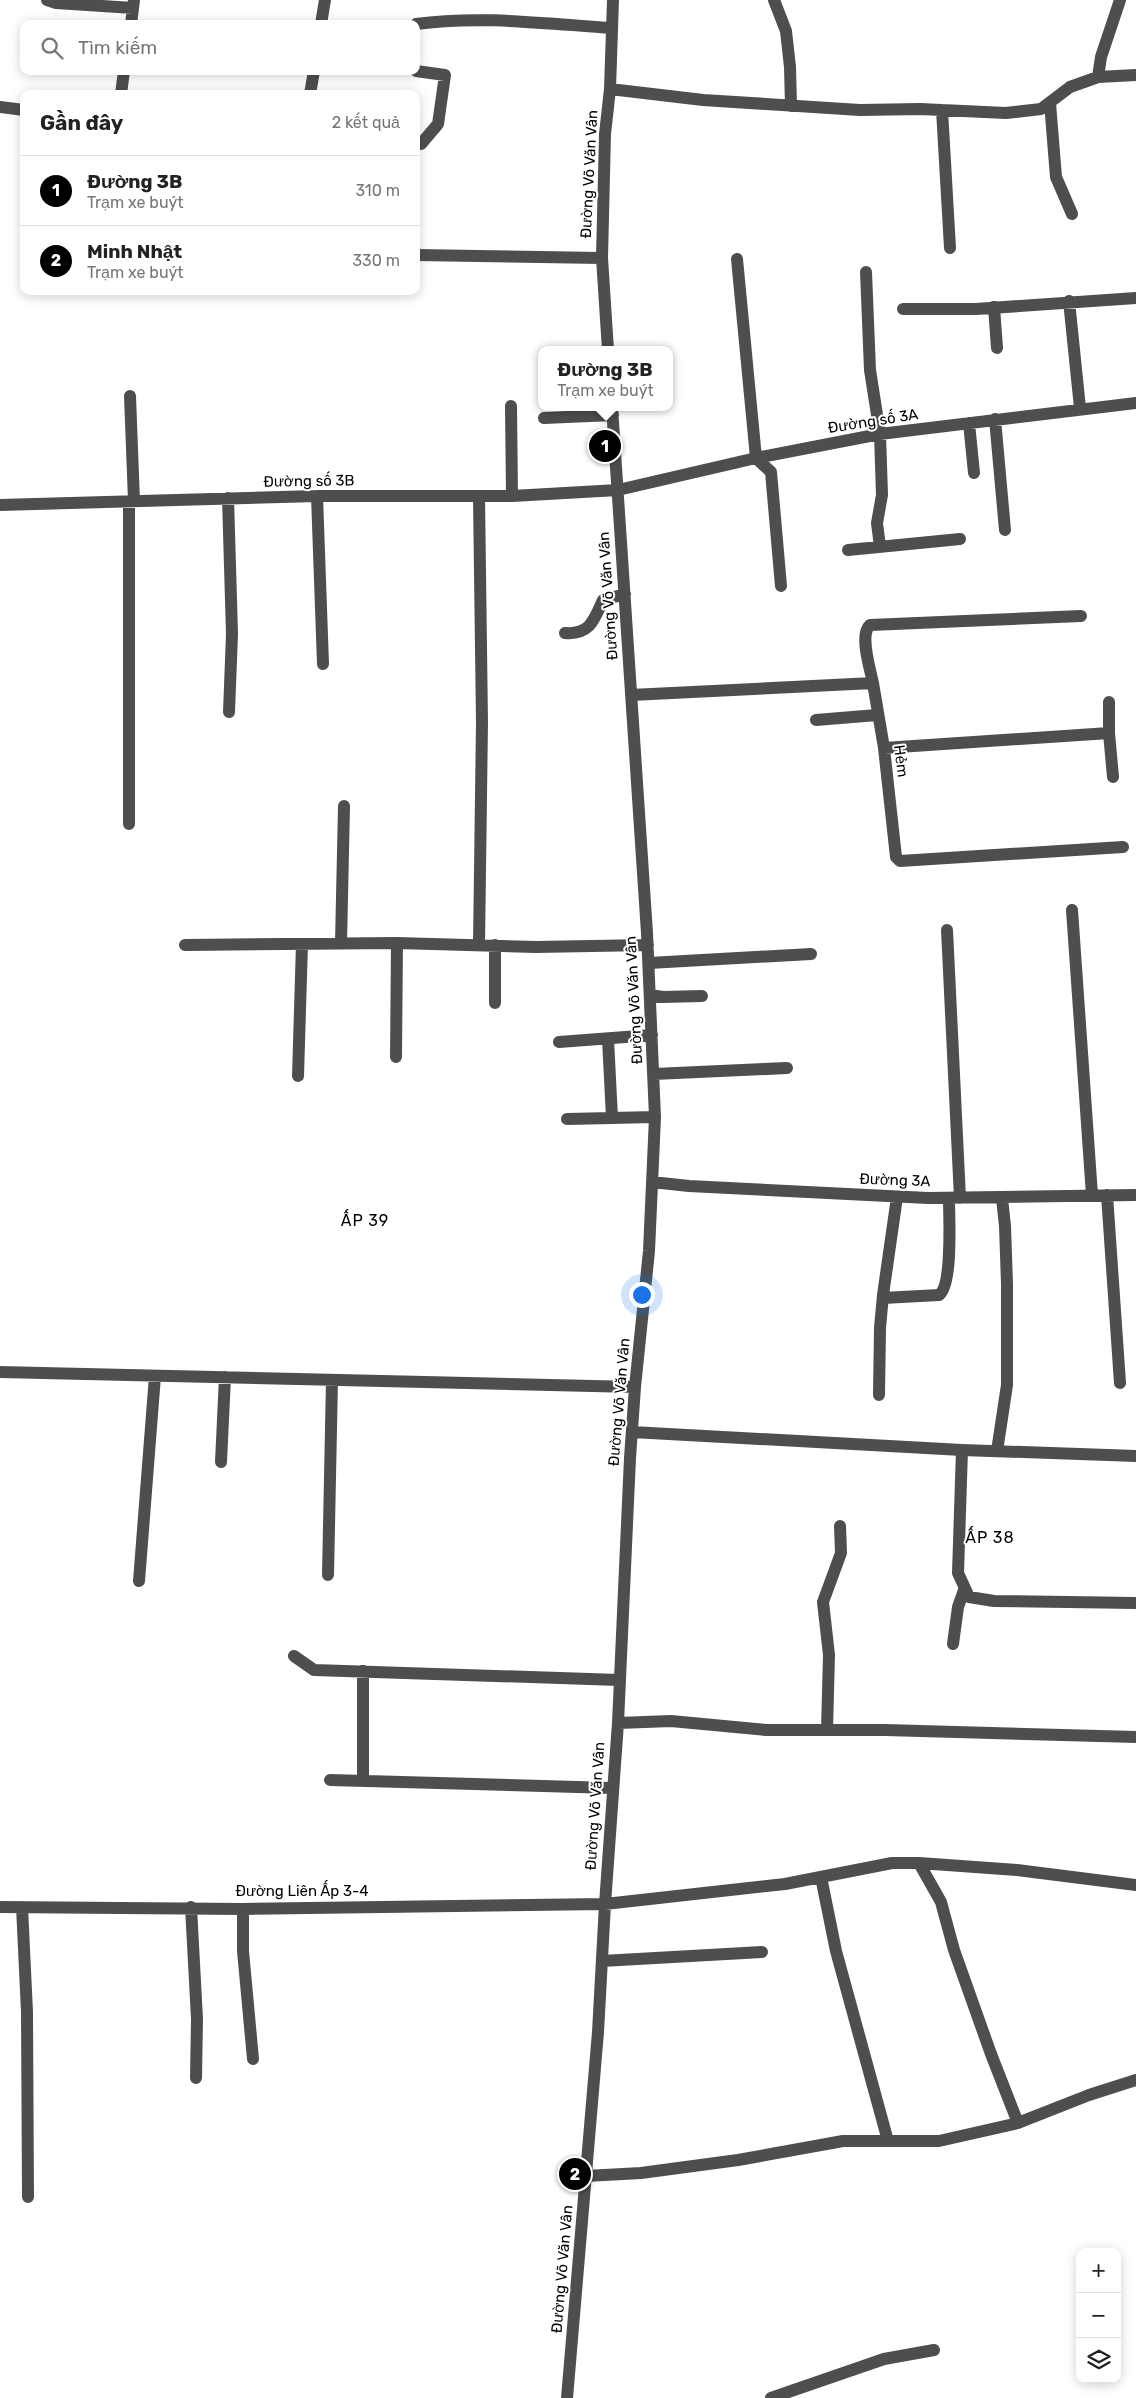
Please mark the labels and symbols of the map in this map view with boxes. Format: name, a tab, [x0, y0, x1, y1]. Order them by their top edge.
street label: Đường Võ Văn Vân	[577, 109, 601, 239]
street label: Đường số 3A	[827, 405, 919, 437]
pin: 1	[589, 427, 621, 465]
street label: Đường số 3B	[263, 471, 355, 491]
street label: Đường Võ Văn Vân	[595, 531, 621, 661]
street label: Hẻm	[890, 744, 912, 778]
street label: Đường Võ Văn Vân	[622, 935, 646, 1065]
street label: Đường 3A	[859, 1170, 931, 1190]
district label: ẤP 39	[341, 1209, 389, 1230]
your location	[629, 1282, 655, 1308]
street label: Đường Võ Văn Vân	[604, 1337, 634, 1467]
district label: ẤP 38	[965, 1526, 1015, 1547]
street label: Đường Võ Văn Vân	[582, 1741, 608, 1871]
street label: Đường Liên Ấp 3-4	[235, 1880, 369, 1900]
pin: 2	[559, 2155, 591, 2193]
street label: Đường Võ Văn Vân	[547, 2204, 577, 2334]

